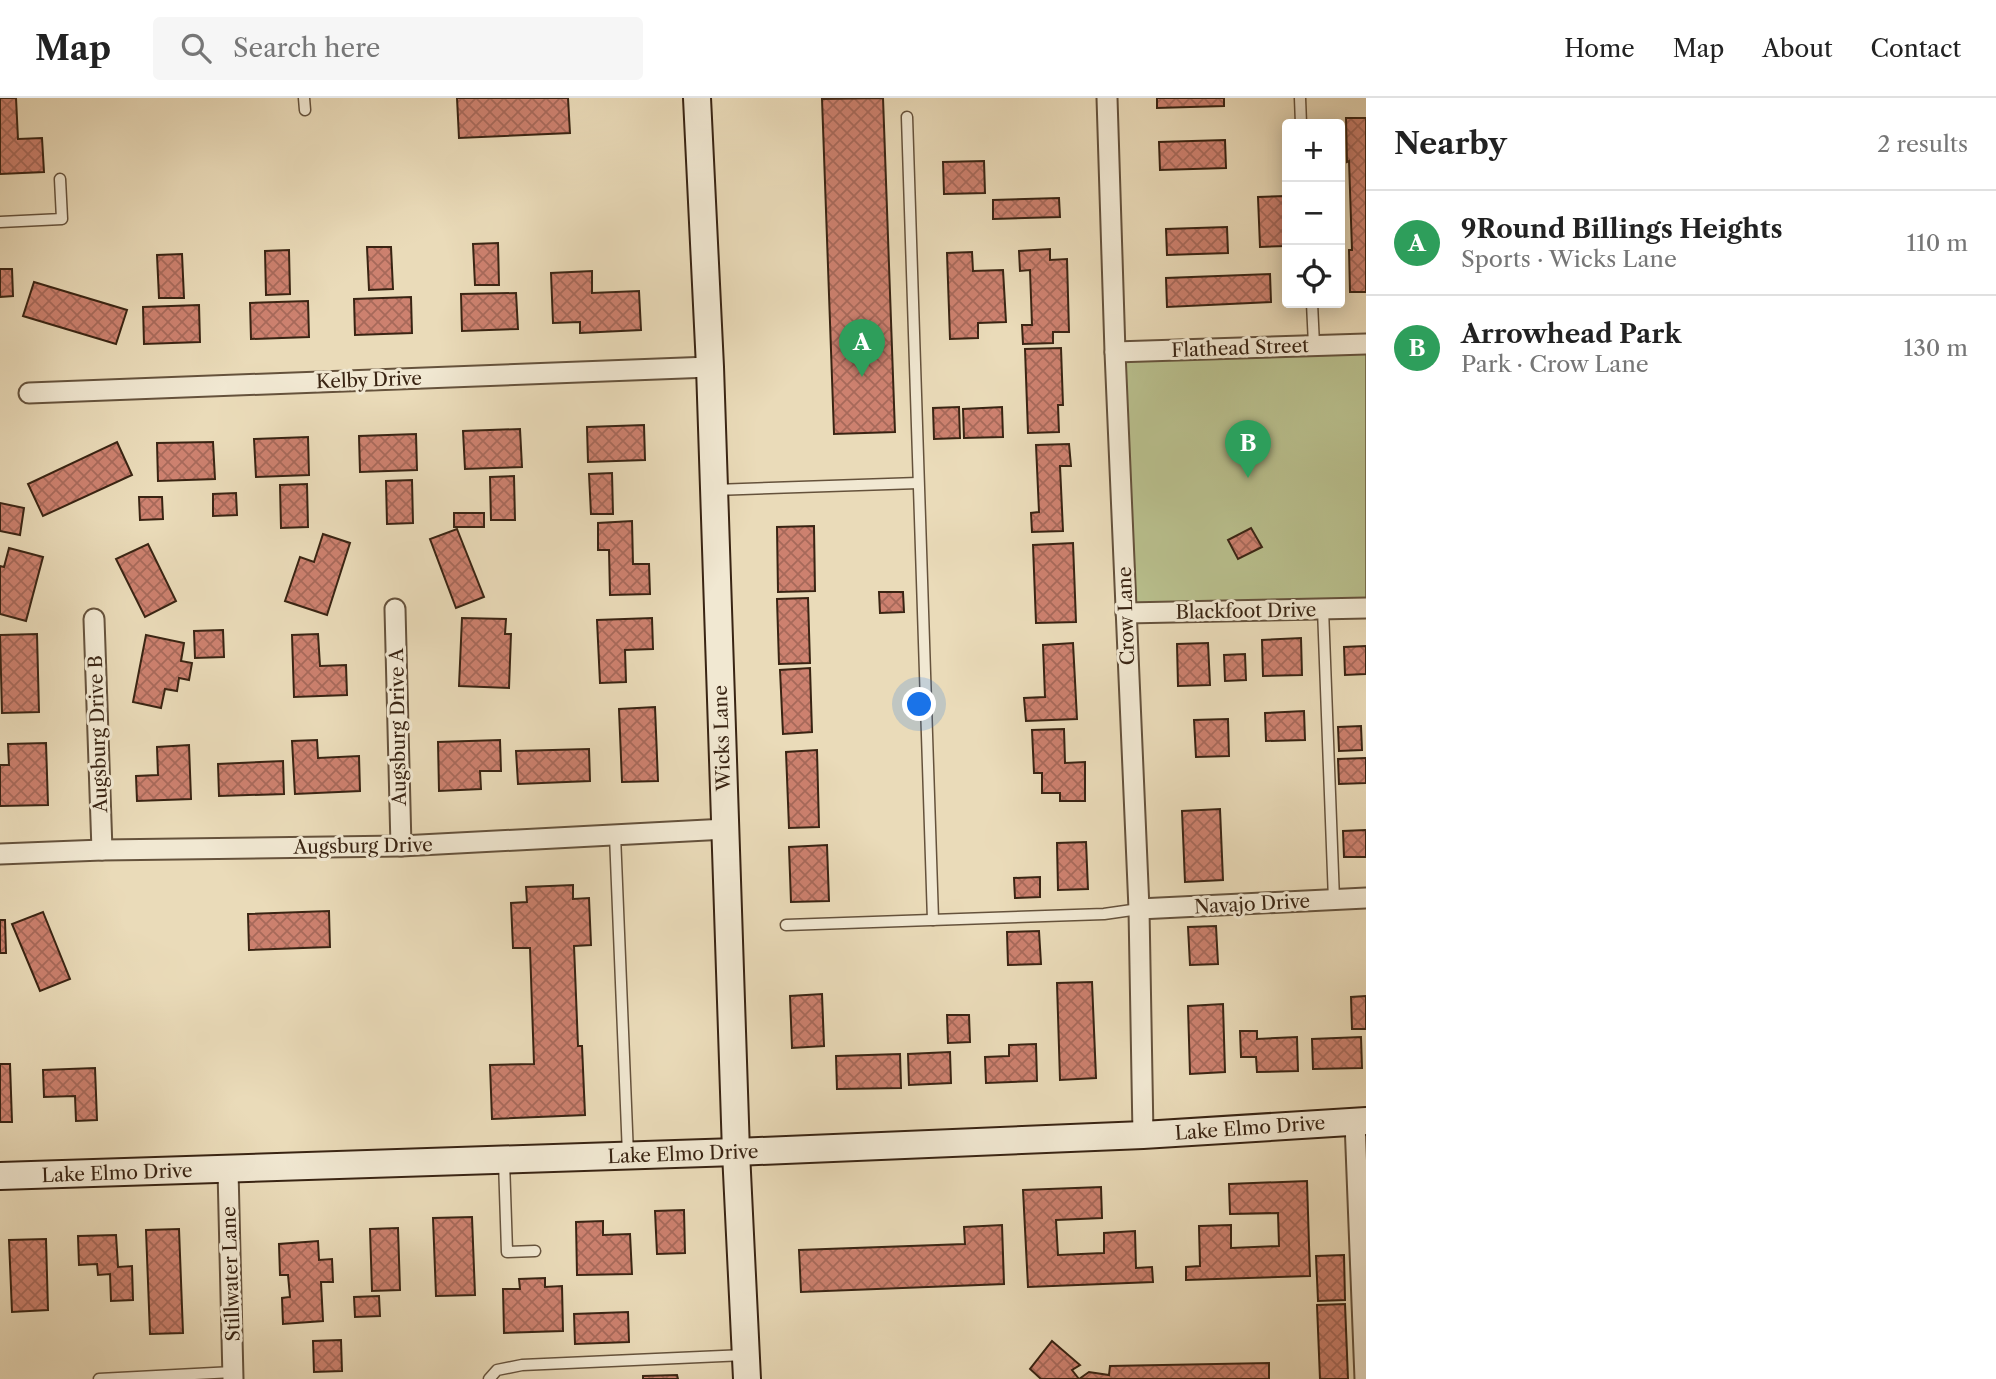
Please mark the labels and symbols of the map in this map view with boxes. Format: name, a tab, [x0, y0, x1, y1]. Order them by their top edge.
pin: A	[839, 319, 885, 377]
street label: Flathead Street	[1171, 334, 1309, 362]
street label: Kelby Drive	[316, 367, 422, 393]
pin: B	[1225, 420, 1271, 478]
street label: Crow Lane	[1113, 566, 1139, 666]
street label: Blackfoot Drive	[1175, 598, 1317, 624]
street label: Augsburg Drive A	[385, 647, 411, 807]
street label: Augsburg Drive B	[84, 655, 112, 814]
street label: Wicks Lane	[709, 685, 735, 792]
your location	[902, 687, 936, 721]
street label: Augsburg Drive	[292, 833, 433, 859]
street label: Navajo Drive	[1193, 889, 1311, 919]
street label: Lake Elmo Drive	[1174, 1111, 1326, 1145]
street label: Lake Elmo Drive	[607, 1140, 759, 1168]
street label: Lake Elmo Drive	[41, 1159, 193, 1187]
street label: Stillwater Lane	[217, 1206, 245, 1342]

